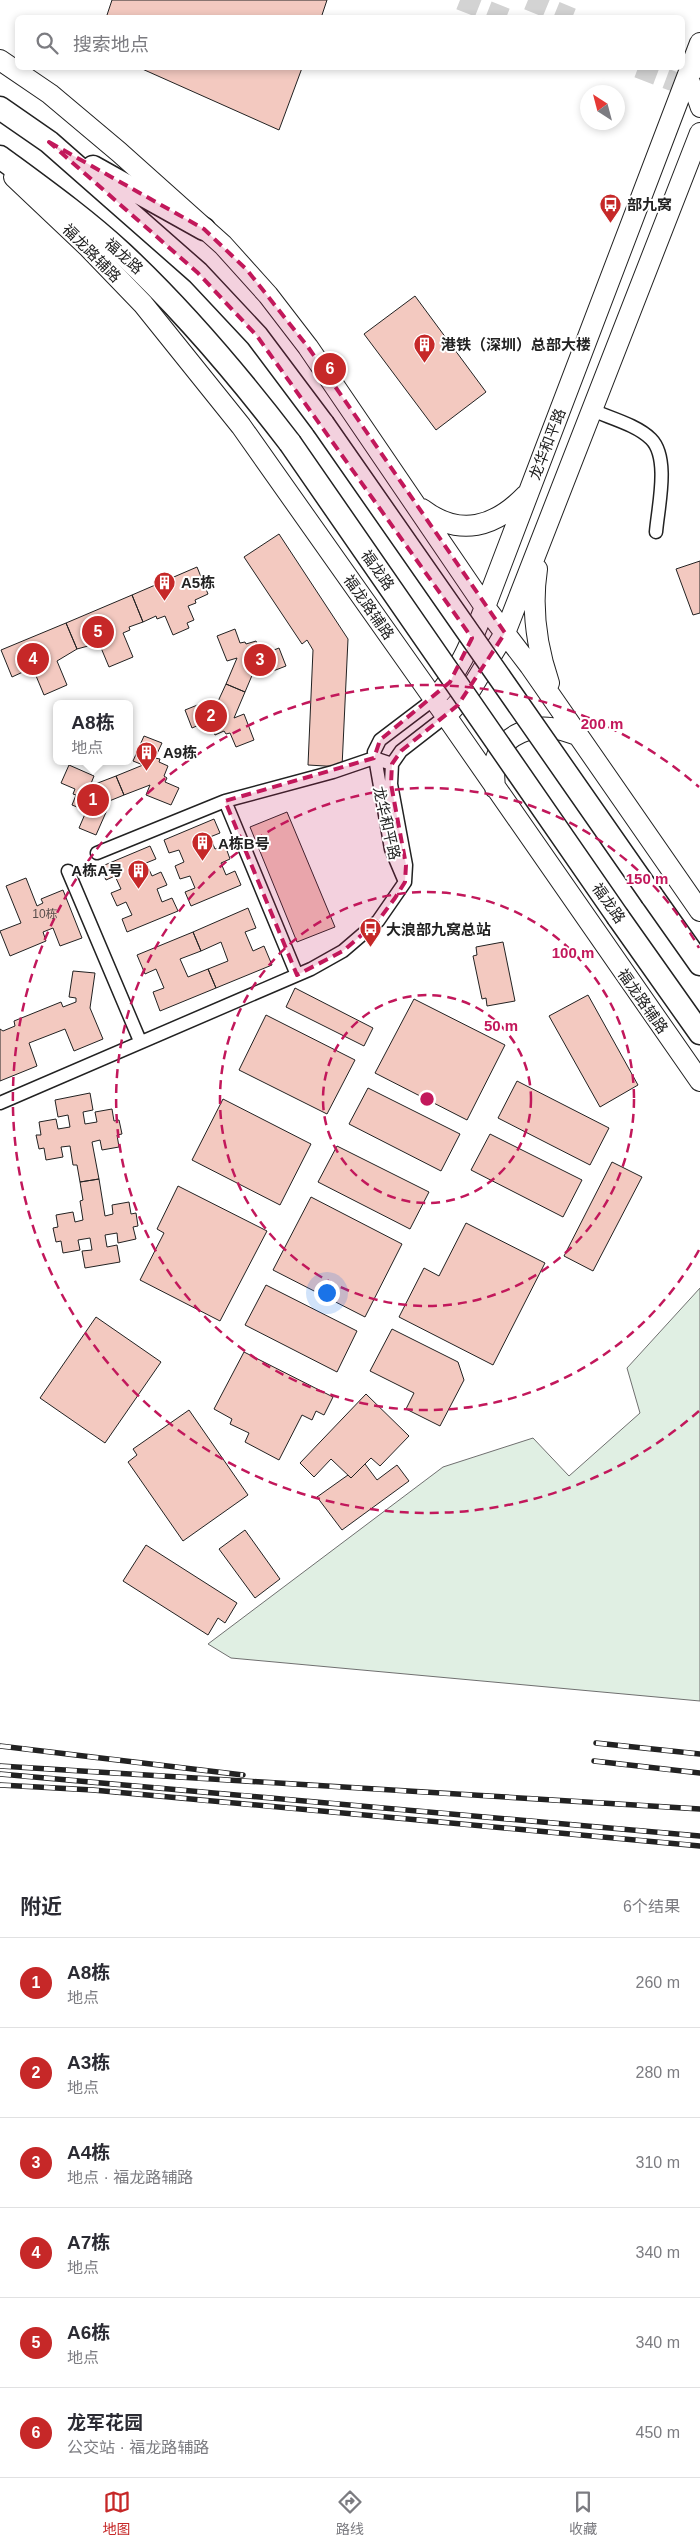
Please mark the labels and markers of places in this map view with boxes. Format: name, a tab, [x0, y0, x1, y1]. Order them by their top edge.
bus stop icon: 部九窝	[599, 192, 623, 223]
place label: 部九窝	[627, 196, 672, 213]
building icon: 港铁（深圳）总部大楼	[413, 332, 437, 363]
place label: 港铁（深圳）总部大楼	[441, 336, 591, 353]
pin: 6	[314, 350, 346, 388]
building icon: A5栋	[153, 570, 177, 601]
place label: A5栋	[181, 574, 215, 591]
pin: 5	[82, 613, 114, 651]
pin: 4	[17, 640, 49, 678]
pin: 3	[244, 641, 276, 679]
pin: 2	[195, 697, 227, 735]
building icon: A9栋	[135, 740, 159, 771]
place label: A9栋	[163, 744, 197, 761]
pin: 1	[77, 781, 109, 819]
building icon: A栋B号	[190, 831, 214, 862]
place label: A栋B号	[218, 835, 270, 852]
building icon: A栋A号	[127, 858, 151, 889]
place label: A栋A号	[71, 862, 123, 879]
bus stop icon: 大浪部九窝总站	[358, 917, 382, 948]
place label: 大浪部九窝总站	[386, 921, 491, 938]
centre of rings	[418, 1090, 436, 1108]

